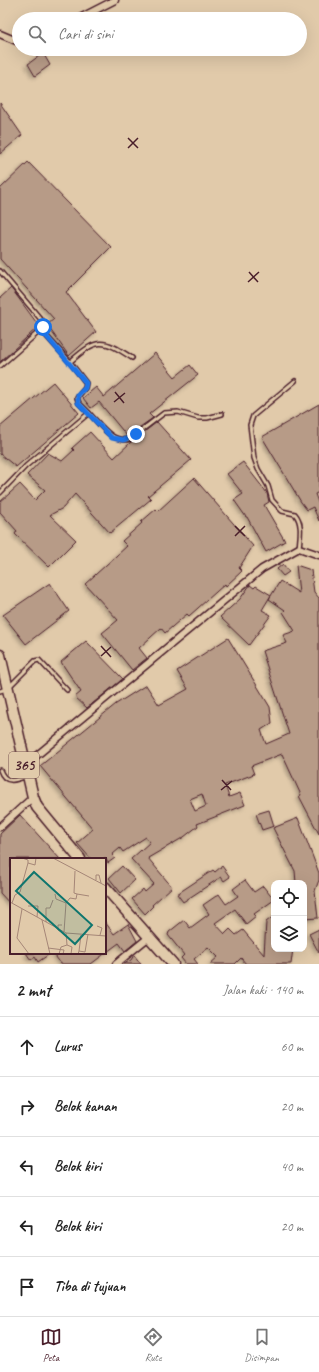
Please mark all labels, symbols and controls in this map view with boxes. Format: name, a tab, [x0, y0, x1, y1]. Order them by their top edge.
search box	[12, 12, 307, 56]
icon: search	[26, 23, 48, 45]
text: Cari di sini	[58, 25, 113, 44]
route start	[34, 318, 52, 336]
route end	[127, 425, 145, 443]
road number: 365	[9, 752, 39, 778]
inset map	[10, 858, 106, 954]
map controls	[271, 880, 307, 952]
button: locate	[271, 880, 307, 916]
button: layers	[271, 916, 307, 952]
text: 2 mnt	[16, 980, 51, 1001]
text: Jalan kaki · 140 m	[223, 982, 303, 998]
icon: ahead	[16, 1036, 38, 1058]
text: Lurus	[54, 1037, 82, 1056]
text: 60 m	[281, 1039, 303, 1055]
icon: right	[16, 1096, 38, 1118]
text: Belok kanan	[54, 1097, 117, 1116]
text: 20 m	[281, 1099, 303, 1115]
icon: left	[16, 1156, 38, 1178]
text: Belok kiri	[54, 1157, 101, 1176]
text: 40 m	[281, 1159, 303, 1175]
icon: left	[16, 1216, 38, 1238]
text: Belok kiri	[54, 1217, 101, 1236]
text: 20 m	[281, 1219, 303, 1235]
icon: arrive	[16, 1276, 38, 1298]
text: Tiba di tujuan	[54, 1277, 125, 1296]
tab: Peta	[40, 1326, 62, 1364]
tab: Rute	[142, 1326, 164, 1364]
tab: Disimpan	[244, 1326, 279, 1364]

